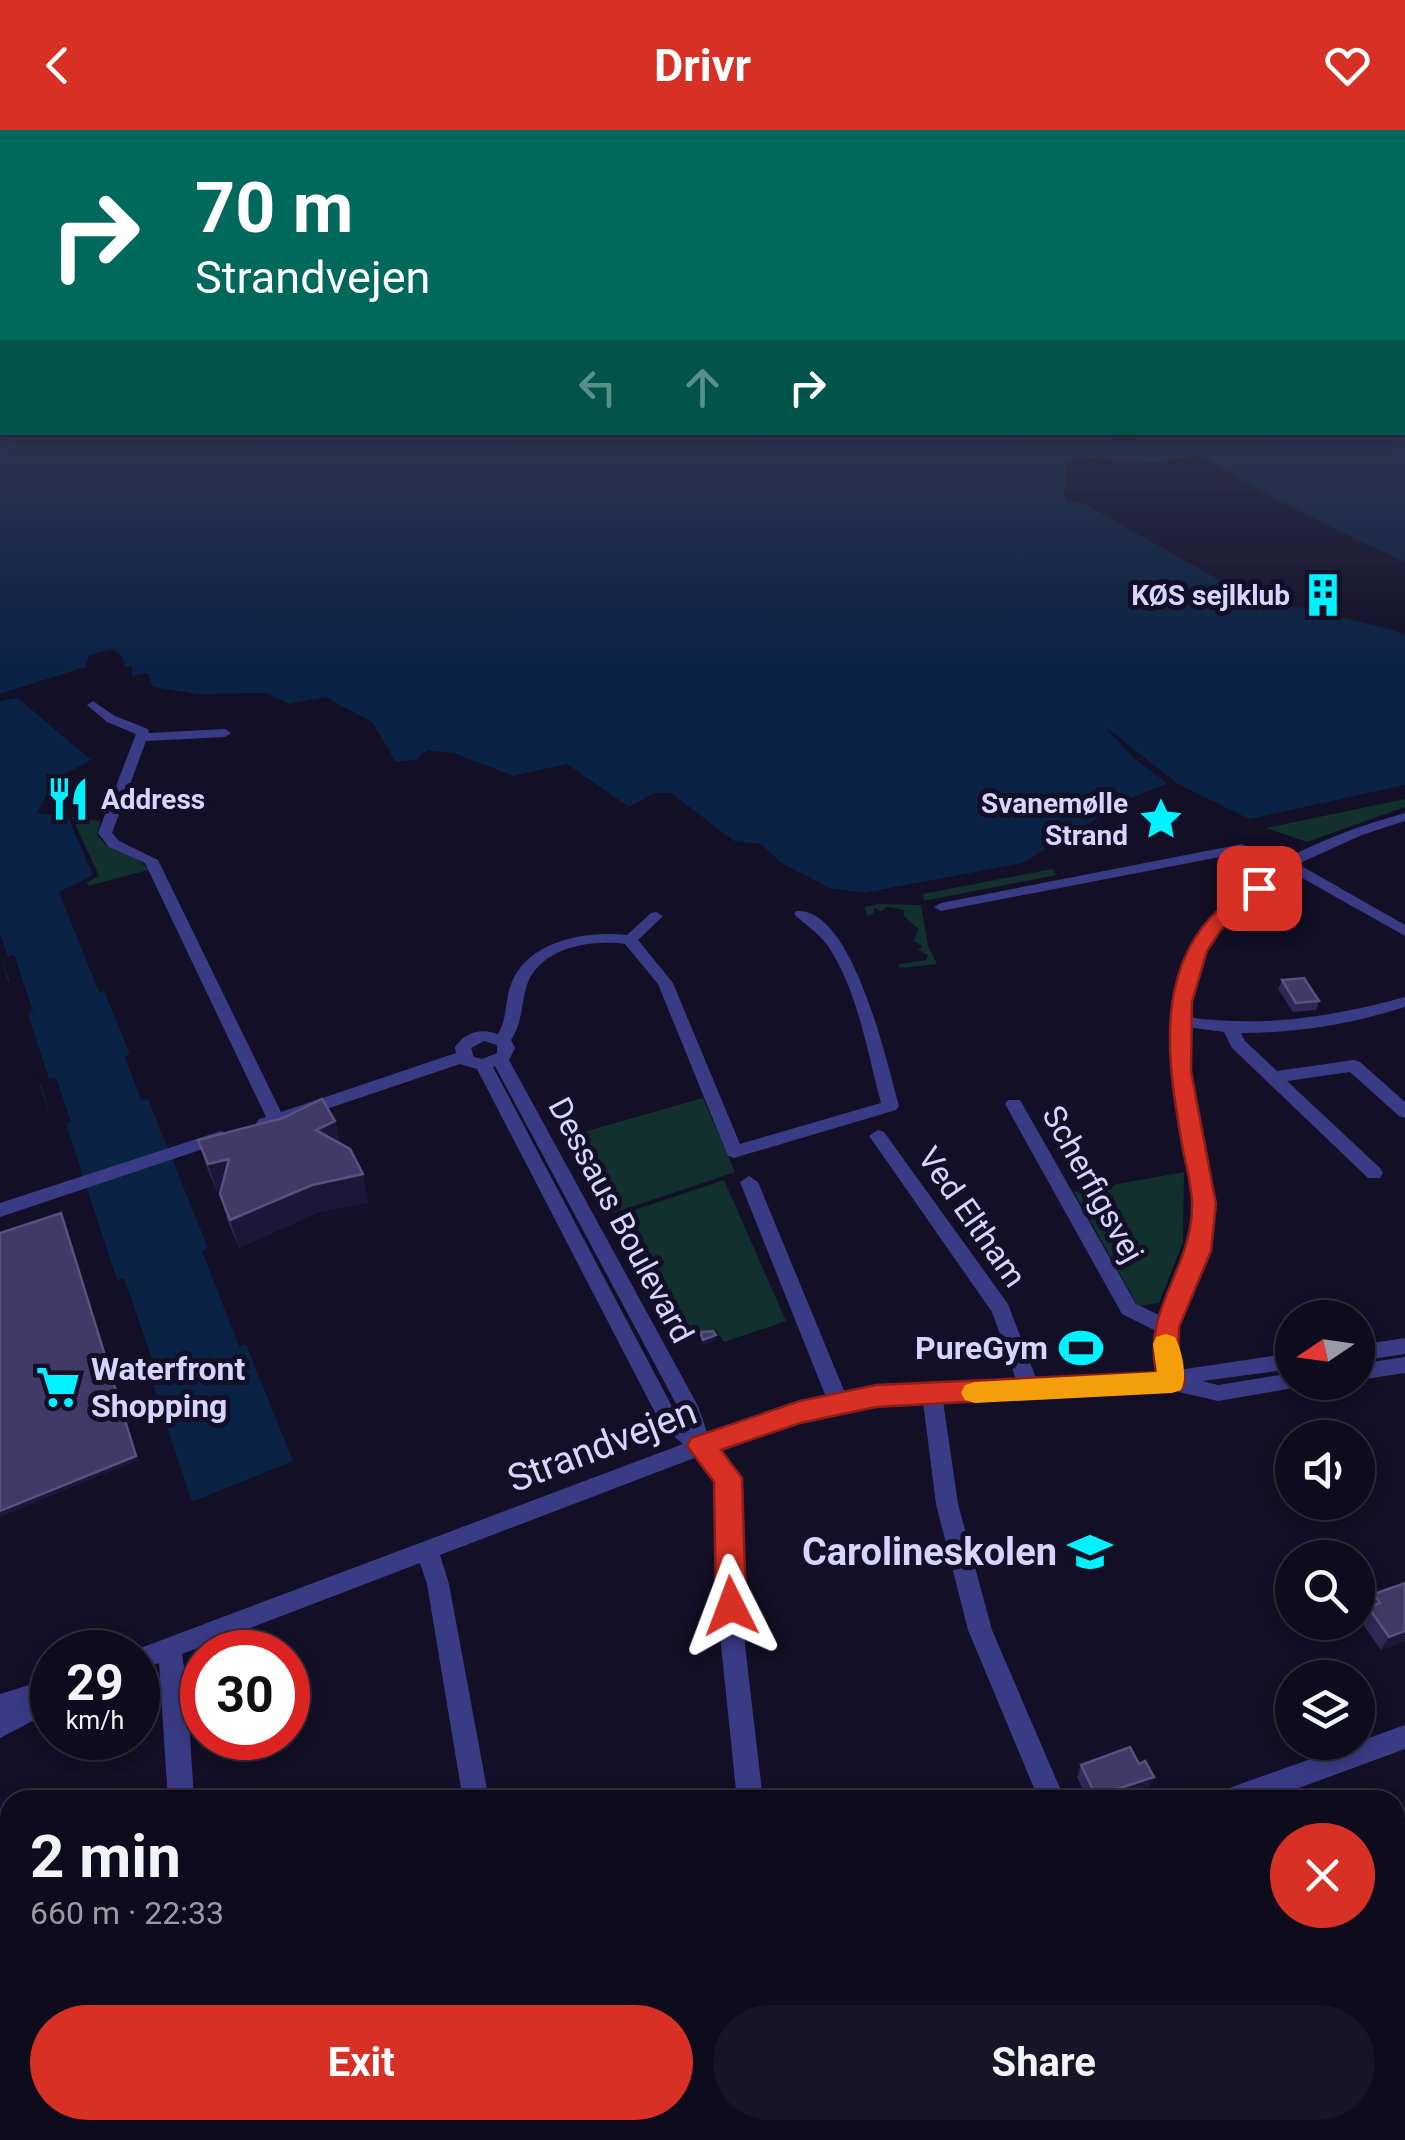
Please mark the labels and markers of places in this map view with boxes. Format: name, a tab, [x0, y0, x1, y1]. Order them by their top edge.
building icon: KØS sejlklub	[1299, 571, 1347, 619]
place label: KØS sejlklub	[1131, 579, 1290, 612]
restaurant icon: Address	[44, 775, 92, 823]
place label: Address	[101, 783, 205, 816]
place label: Svanemølle Strand	[981, 787, 1128, 852]
place icon: Svanemølle Strand	[1137, 795, 1185, 843]
pin	[1217, 846, 1302, 931]
sports icon: PureGym	[1057, 1324, 1105, 1372]
place label: PureGym	[915, 1329, 1048, 1367]
place label: Waterfront Shopping	[91, 1350, 245, 1425]
supermarket icon: Waterfront Shopping	[34, 1363, 82, 1411]
school or university icon: Carolineskolen	[1066, 1528, 1114, 1576]
place label: Carolineskolen	[802, 1530, 1057, 1574]

